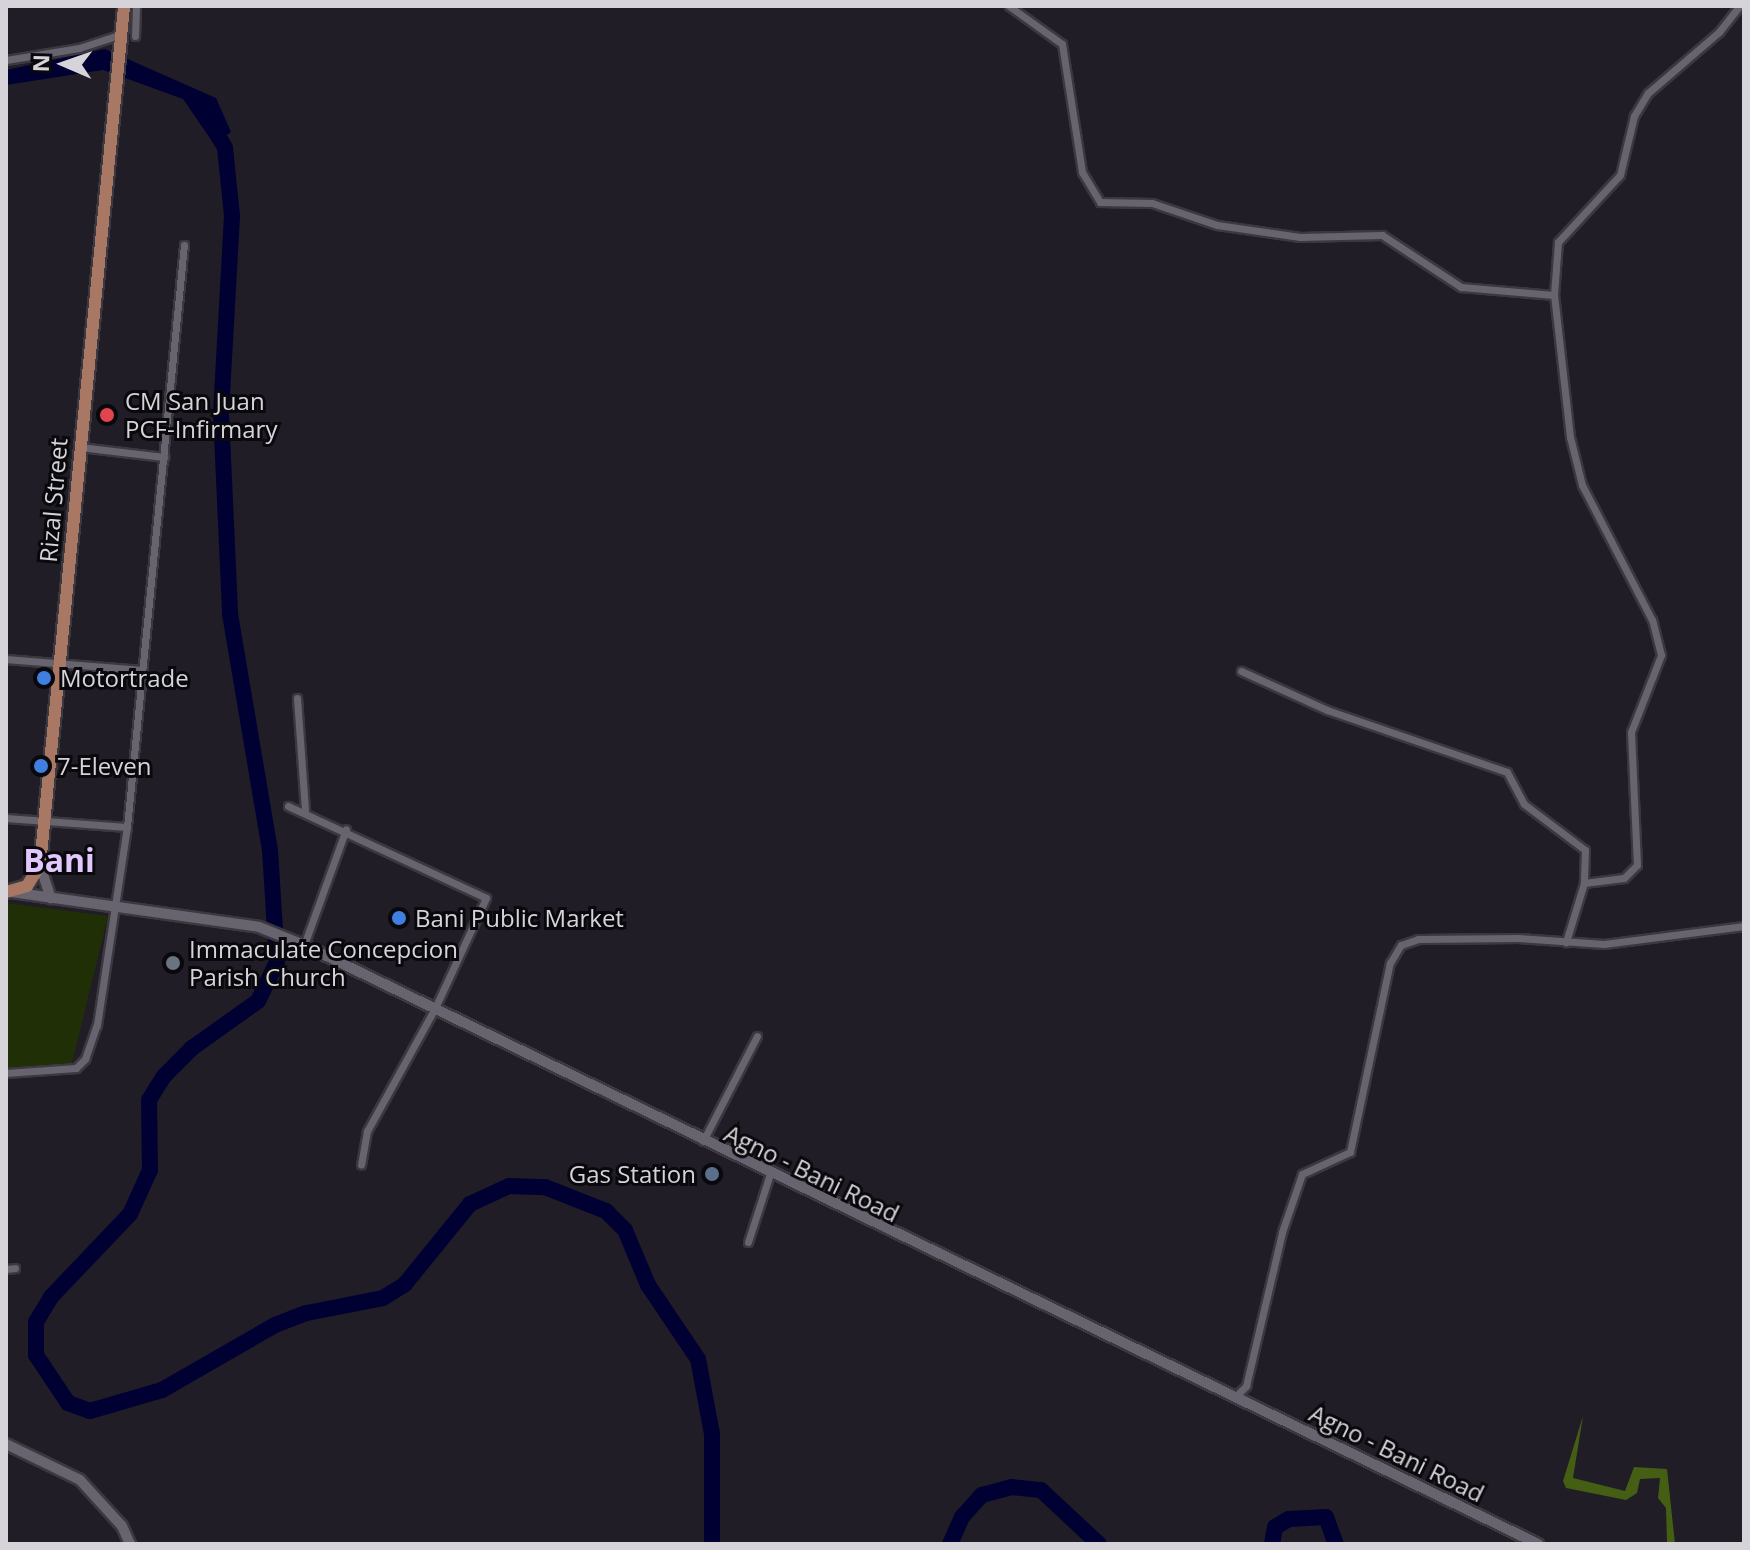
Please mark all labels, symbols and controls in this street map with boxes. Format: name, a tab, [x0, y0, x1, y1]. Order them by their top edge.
north arrow	[24, 24, 104, 104]
text: N	[25, 54, 55, 73]
place label: CM San Juan PCF-Infirmary	[125, 387, 277, 443]
marker: CM San Juan PCF-Infirmary	[96, 404, 118, 426]
street label: Rizal Street	[33, 437, 73, 563]
place label: Motortrade	[60, 664, 189, 692]
marker: Motortrade	[35, 669, 53, 687]
place label: 7-Eleven	[57, 752, 152, 780]
marker: 7-Eleven	[32, 757, 50, 775]
district label: Bani	[23, 841, 95, 879]
place label: Bani Public Market	[415, 904, 624, 932]
marker: Bani Public Market	[390, 909, 408, 927]
place label: Immaculate Concepcion Parish Church	[189, 935, 458, 991]
marker: Immaculate Concepcion Parish Church	[164, 954, 182, 972]
street label: Agno - Bani Road	[720, 1118, 904, 1228]
place label: Gas Station	[569, 1160, 696, 1188]
marker: Gas Station	[703, 1165, 721, 1183]
street label: Agno - Bani Road	[1305, 1398, 1489, 1508]

